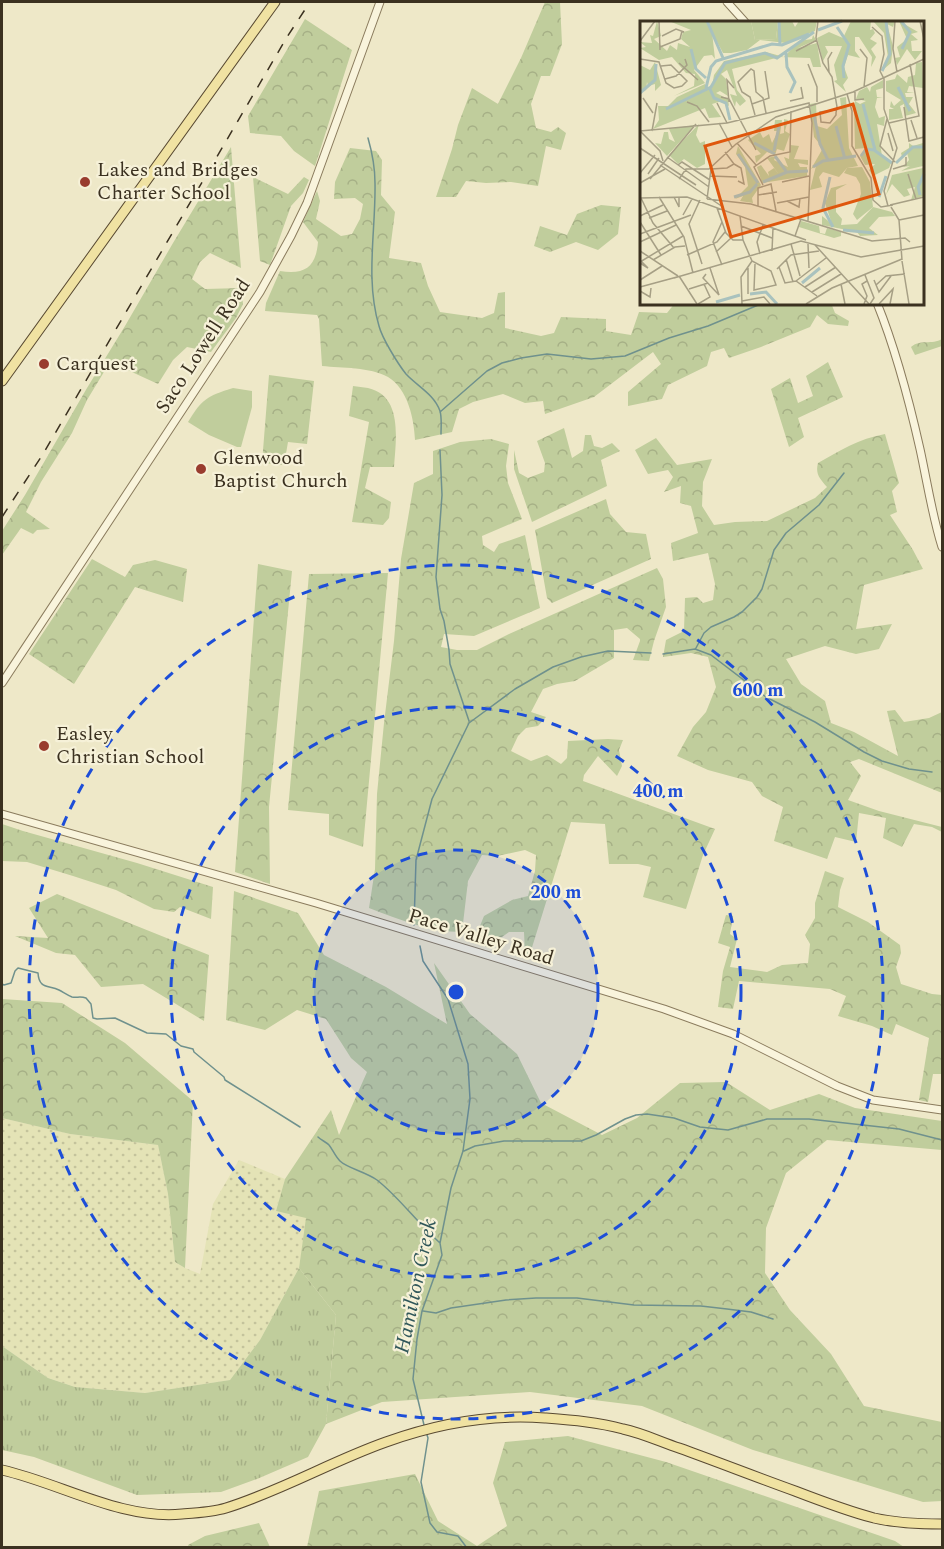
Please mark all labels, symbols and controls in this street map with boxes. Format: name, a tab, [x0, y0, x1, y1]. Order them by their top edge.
inset map	[640, 21, 923, 304]
place label: Lakes and Bridges Charter School	[97, 155, 259, 208]
marker: Lakes and Bridges Charter School	[78, 175, 92, 189]
street label: Saco Lowell Road	[148, 272, 258, 420]
place label: Carquest	[56, 349, 136, 379]
marker: Carquest	[37, 357, 51, 371]
place label: Glenwood Baptist Church	[213, 443, 348, 496]
marker: Glenwood Baptist Church	[194, 462, 208, 476]
text: 600 m	[732, 677, 784, 704]
place label: Easley Christian School	[56, 719, 204, 772]
marker: Easley Christian School	[37, 739, 51, 753]
text: 400 m	[632, 778, 684, 805]
text: 200 m	[530, 879, 582, 906]
street label: Pace Valley Road	[404, 901, 558, 973]
centre of rings	[446, 982, 466, 1002]
water label: Hamilton Creek	[386, 1216, 446, 1356]

